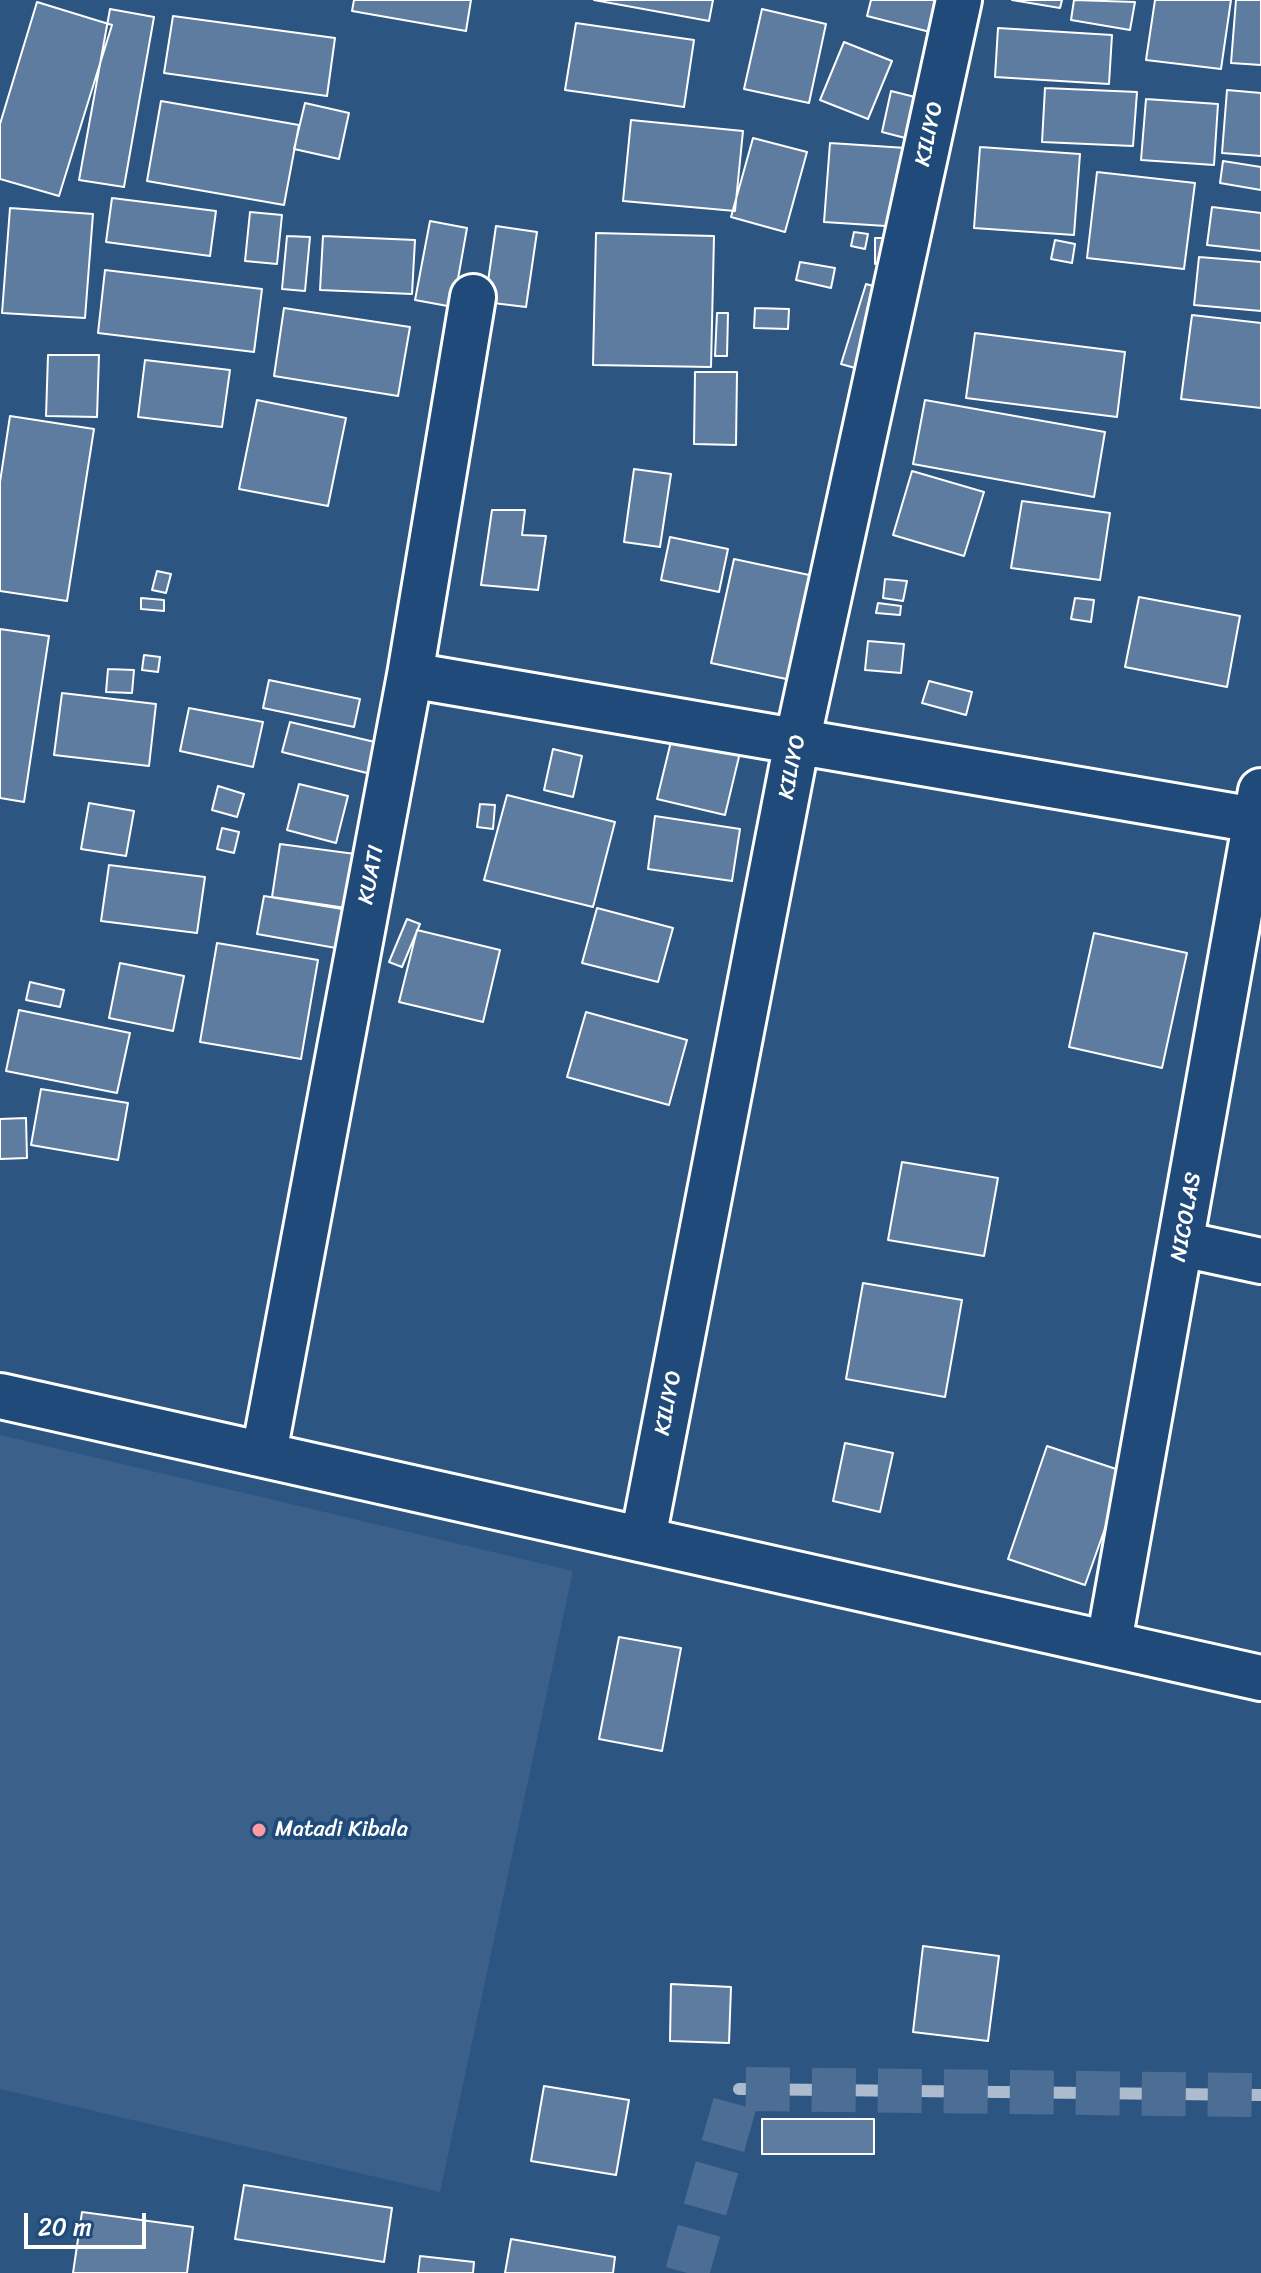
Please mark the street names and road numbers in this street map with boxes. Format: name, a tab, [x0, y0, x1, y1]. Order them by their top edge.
street label: KILIYO	[910, 99, 950, 169]
street label: KILIYO	[774, 732, 812, 802]
street label: KUATI	[353, 843, 391, 907]
street label: NICOLAS	[1166, 1170, 1208, 1264]
street label: KILIYO	[650, 1368, 688, 1438]

